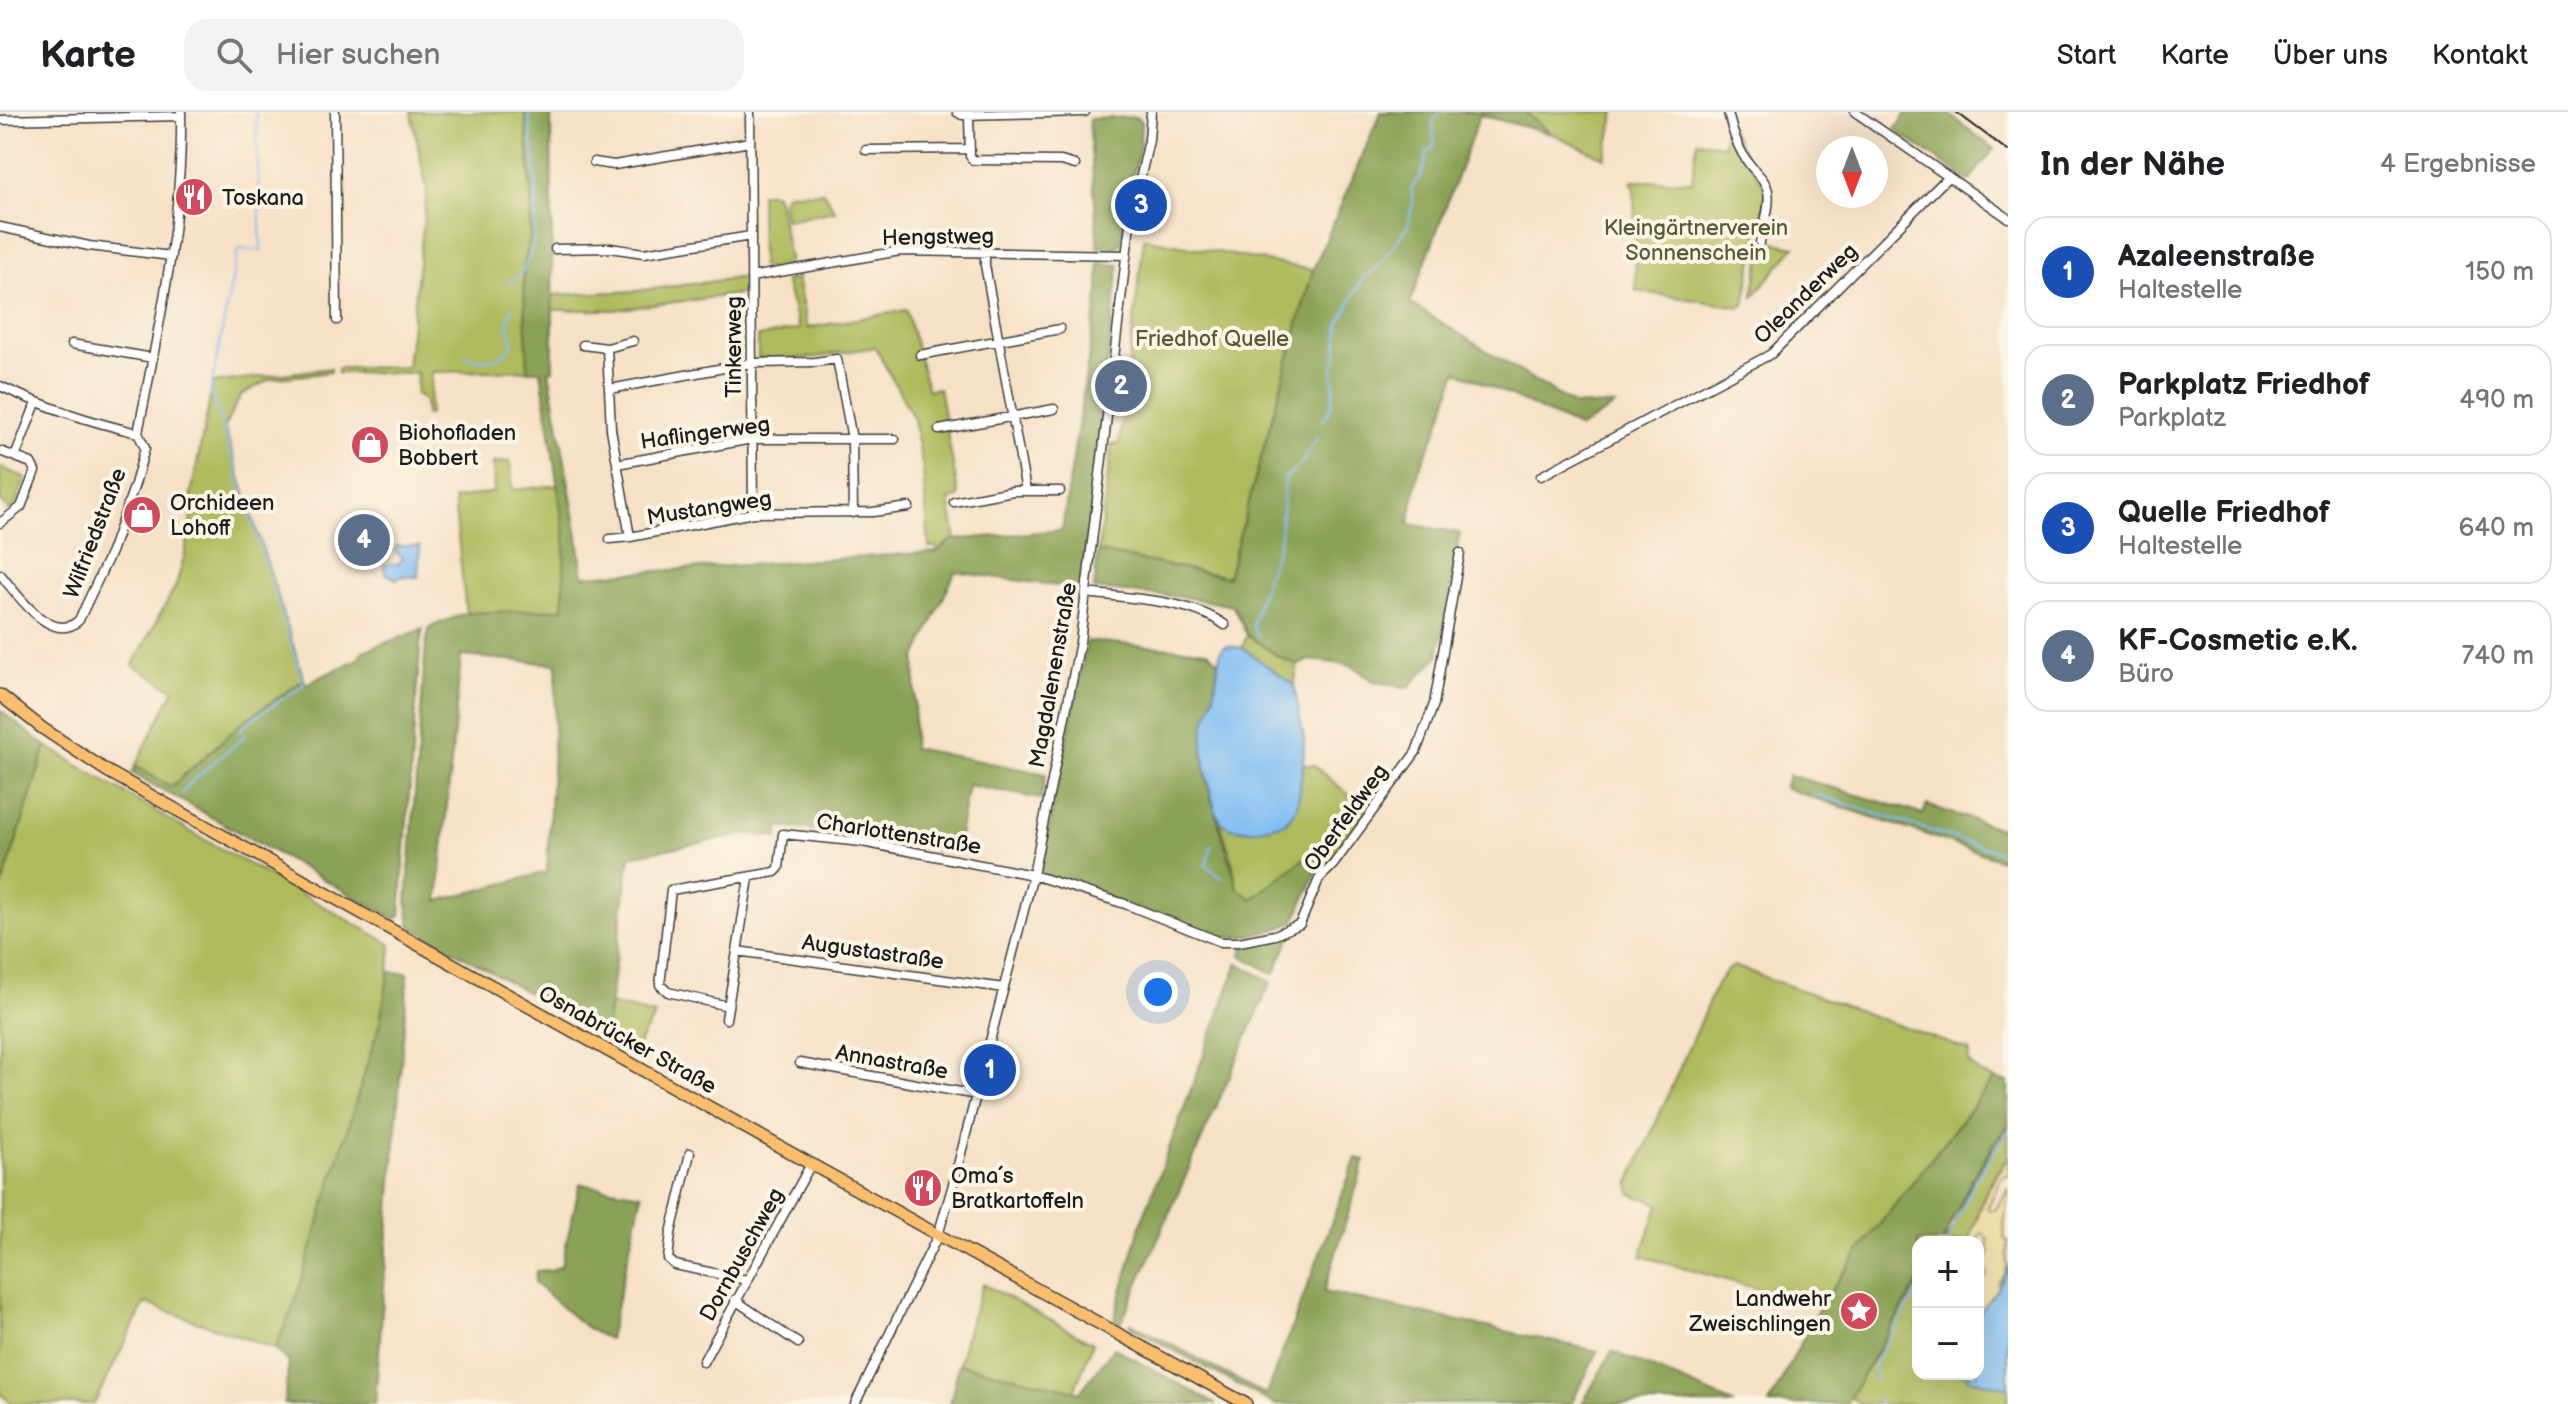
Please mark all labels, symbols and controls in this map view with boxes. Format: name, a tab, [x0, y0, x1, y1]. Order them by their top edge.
search box	[184, 19, 744, 91]
text: Karte	[40, 33, 136, 78]
icon: search	[212, 33, 256, 77]
text: Hier suchen	[276, 37, 440, 73]
text: Start	[2057, 39, 2116, 72]
text: Karte	[2160, 39, 2229, 72]
text: Über uns	[2273, 39, 2388, 72]
text: Kontakt	[2432, 39, 2528, 72]
north arrow	[1816, 136, 1888, 208]
text: In der Nähe	[2040, 144, 2225, 185]
text: 4 Ergebnisse	[2380, 149, 2536, 180]
pin: 3	[1115, 175, 1167, 235]
restaurant icon: Toskana	[173, 176, 215, 218]
place label: Toskana	[222, 185, 304, 212]
park label: Kleingärtnerverein Sonnenschein	[1604, 215, 1788, 267]
street label: Hengstweg	[882, 223, 994, 252]
street label: Oleanderweg	[1749, 238, 1863, 350]
text: Azaleenstraße	[2118, 239, 2315, 275]
text: 1	[2063, 257, 2073, 288]
text: 150 m	[2465, 257, 2534, 288]
text: Haltestelle	[2118, 275, 2242, 306]
street label: Tinkerweg	[721, 296, 748, 398]
park label: Friedhof Quelle	[1135, 326, 1289, 353]
pin: 2	[1095, 356, 1147, 416]
text: Parkplatz Friedhof	[2118, 367, 2370, 403]
text: 2	[2060, 385, 2076, 416]
text: 490 m	[2459, 385, 2534, 416]
text: Parkplatz	[2118, 403, 2226, 434]
street label: Haflingerweg	[639, 411, 772, 456]
place label: Biohofladen Bobbert	[398, 420, 516, 472]
shop icon: Biohofladen Bobbert	[349, 424, 391, 466]
street label: Wilfriedstraße	[58, 465, 133, 603]
street label: Mustangweg	[645, 485, 774, 532]
place label: Orchideen Lohoff	[170, 490, 274, 542]
shop icon: Orchideen Lohoff	[121, 494, 163, 536]
text: Quelle Friedhof	[2118, 495, 2330, 531]
pin: 4	[338, 510, 390, 570]
text: 3	[2060, 513, 2076, 544]
text: 640 m	[2458, 513, 2534, 544]
text: Haltestelle	[2118, 531, 2242, 562]
street label: Magdalenenstraße	[1024, 580, 1083, 770]
text: KF-Cosmetic e.K.	[2118, 623, 2358, 659]
text: 4	[2060, 641, 2076, 672]
text: 740 m	[2462, 641, 2534, 672]
text: Büro	[2118, 659, 2174, 690]
street label: Oberfeldweg	[1298, 759, 1394, 877]
street label: Charlottenstraße	[814, 808, 983, 861]
street label: Augustastraße	[800, 929, 945, 976]
your location	[1138, 972, 1178, 1012]
street label: Osnabrücker Straße	[534, 980, 721, 1100]
street label: Annastraße	[833, 1039, 950, 1086]
pin: 1	[964, 1040, 1016, 1100]
place label: Oma´s Bratkartoffeln	[951, 1163, 1084, 1215]
restaurant icon: Oma´s Bratkartoffeln	[902, 1167, 944, 1209]
street label: Dornbuschweg	[695, 1183, 790, 1326]
map controls	[1912, 1236, 1984, 1380]
button: +	[1912, 1236, 1984, 1308]
place label: Landwehr Zweischlingen	[1688, 1286, 1832, 1338]
place icon: Landwehr Zweischlingen	[1838, 1290, 1880, 1332]
button: −	[1912, 1308, 1984, 1380]

